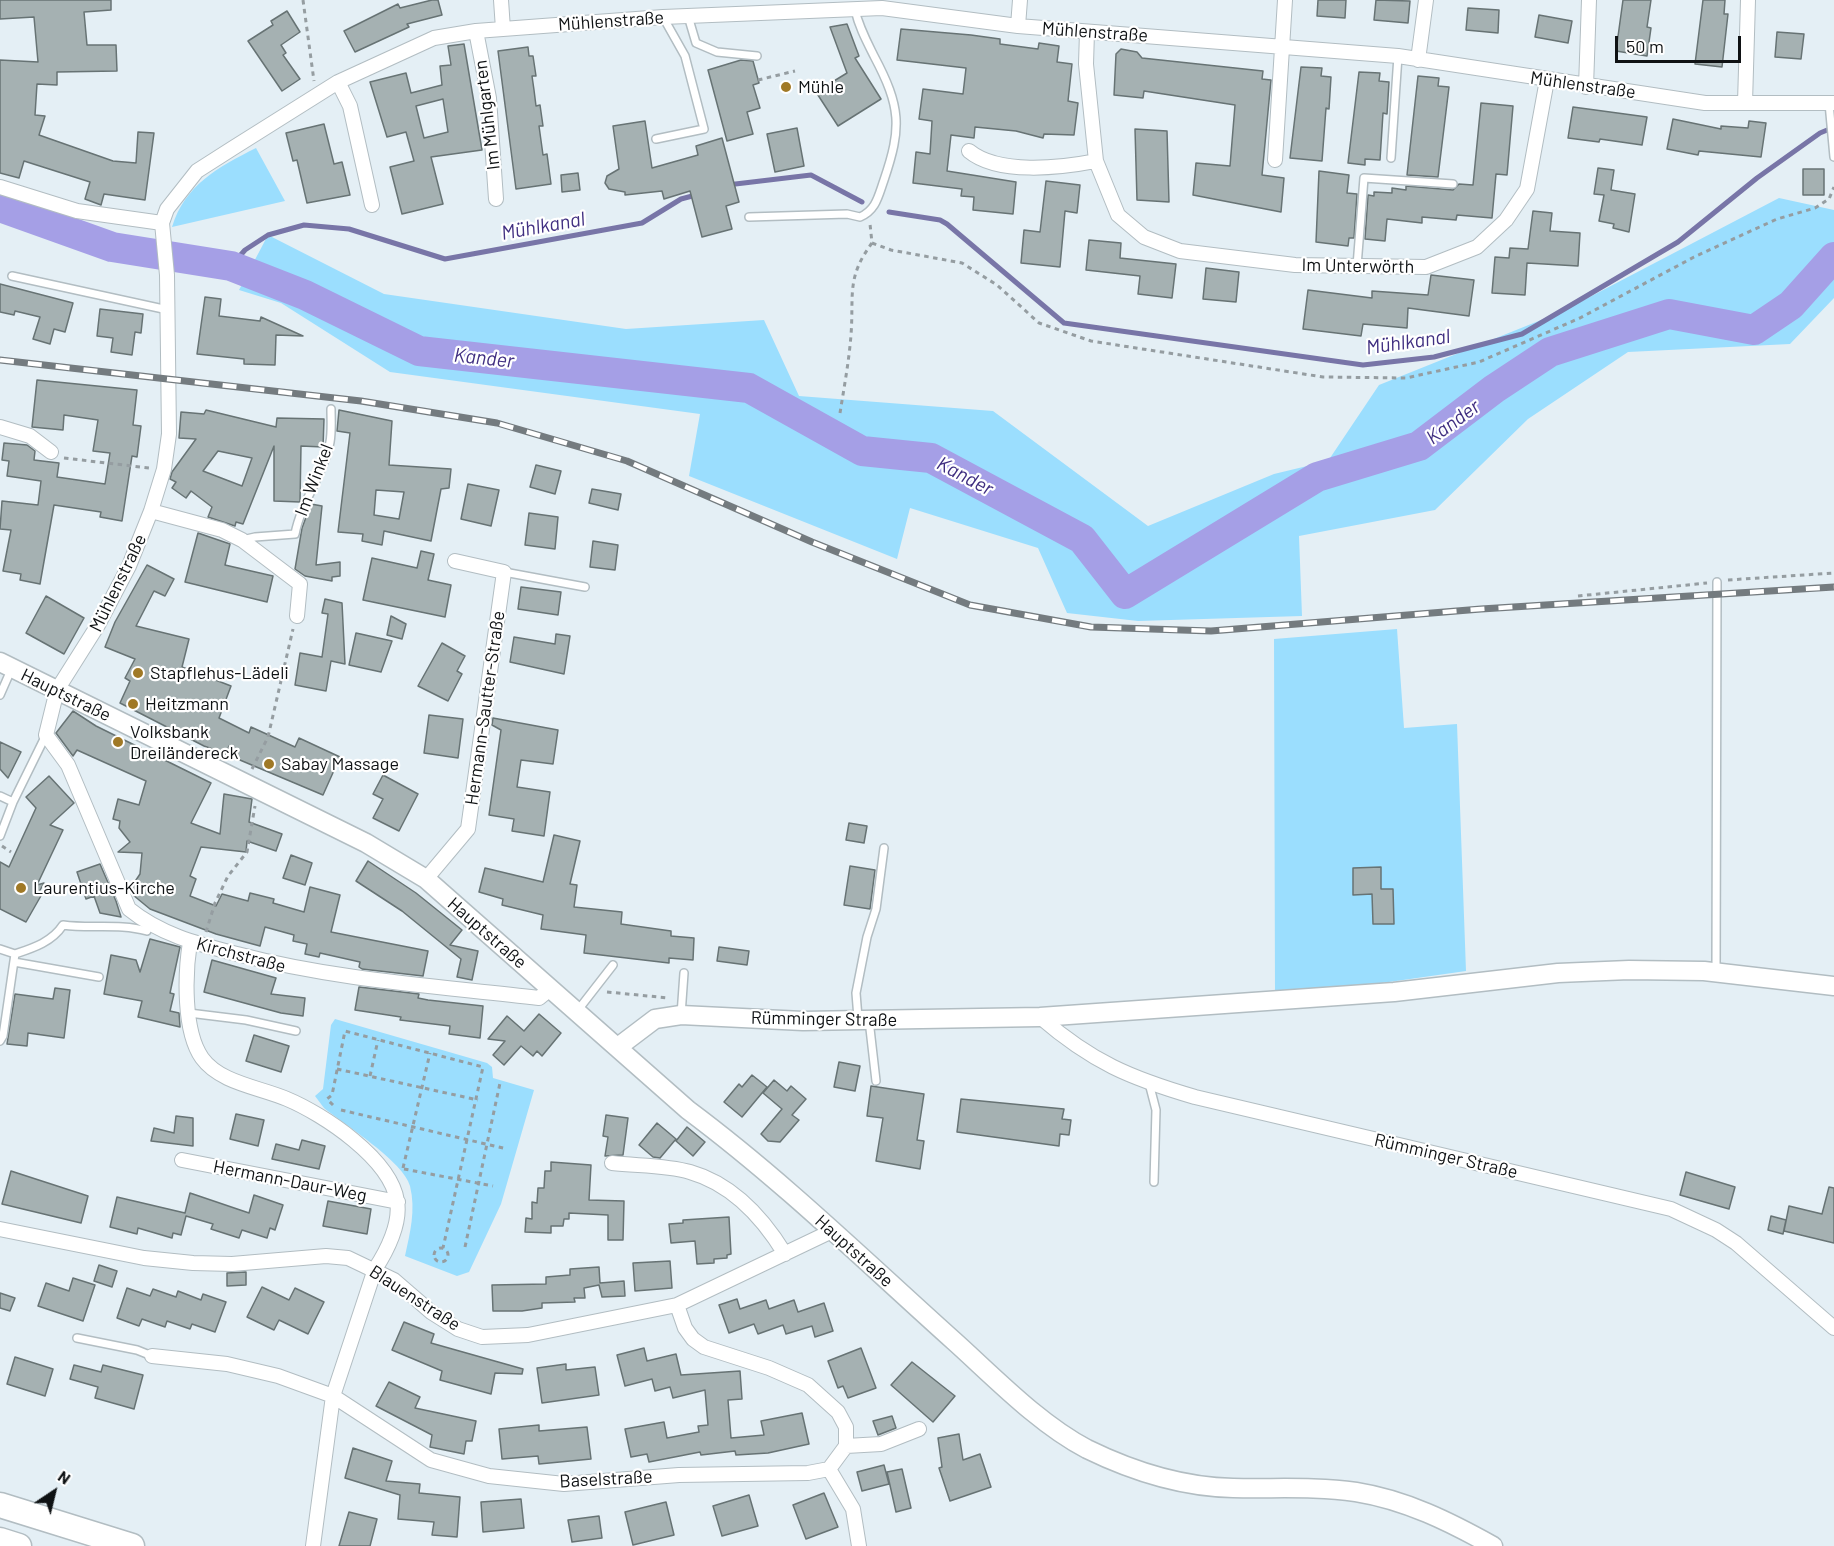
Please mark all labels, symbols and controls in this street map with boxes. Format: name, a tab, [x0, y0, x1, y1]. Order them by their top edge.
street label: Mühlenstraße	[557, 7, 665, 35]
street label: Mühlenstraße	[1041, 18, 1149, 46]
scale bar	[1618, 24, 1744, 62]
text: 50 m	[1626, 35, 1664, 57]
street label: Im Mühlgarten	[470, 59, 504, 171]
street label: Mühlenstraße	[1529, 67, 1637, 103]
place label: Mühle	[798, 76, 844, 98]
marker: Mühle	[779, 80, 793, 94]
water label: Mühlkanal	[499, 207, 587, 245]
street label: Im Unterwörth	[1301, 254, 1415, 278]
water label: Mühlkanal	[1364, 324, 1452, 360]
water label: Kander	[453, 343, 515, 373]
water label: Kander	[1421, 395, 1485, 449]
street label: Im Winkel	[290, 441, 338, 519]
water label: Kander	[933, 451, 997, 501]
street label: Mühlenstraße	[85, 531, 151, 635]
street label: Hermann-Sautter-Straße	[461, 609, 509, 807]
place label: Stapflehus-Lädeli	[150, 662, 289, 684]
street label: Hauptstraße	[17, 664, 115, 726]
marker: Stapflehus-Lädeli	[131, 666, 145, 680]
place label: Heitzmann	[145, 693, 229, 715]
marker: Heitzmann	[126, 697, 140, 711]
place label: Volksbank Dreiländereck	[130, 721, 239, 764]
marker: Volksbank Dreiländereck	[111, 735, 125, 749]
place label: Sabay Massage	[281, 753, 399, 775]
marker: Sabay Massage	[262, 757, 276, 771]
place label: Laurentius-Kirche	[33, 877, 175, 899]
marker: Laurentius-Kirche	[14, 881, 28, 895]
street label: Hauptstraße	[443, 893, 531, 973]
street label: Kirchstraße	[194, 933, 288, 977]
street label: Rümminger Straße	[751, 1007, 897, 1031]
street label: Rümminger Straße	[1372, 1129, 1520, 1183]
street label: Hermann-Daur-Weg	[211, 1156, 369, 1206]
street label: Hauptstraße	[810, 1210, 898, 1292]
street label: Blauenstraße	[365, 1261, 465, 1335]
north arrow	[24, 1462, 84, 1522]
text: N	[55, 1466, 74, 1488]
street label: Baselstraße	[559, 1466, 653, 1492]

